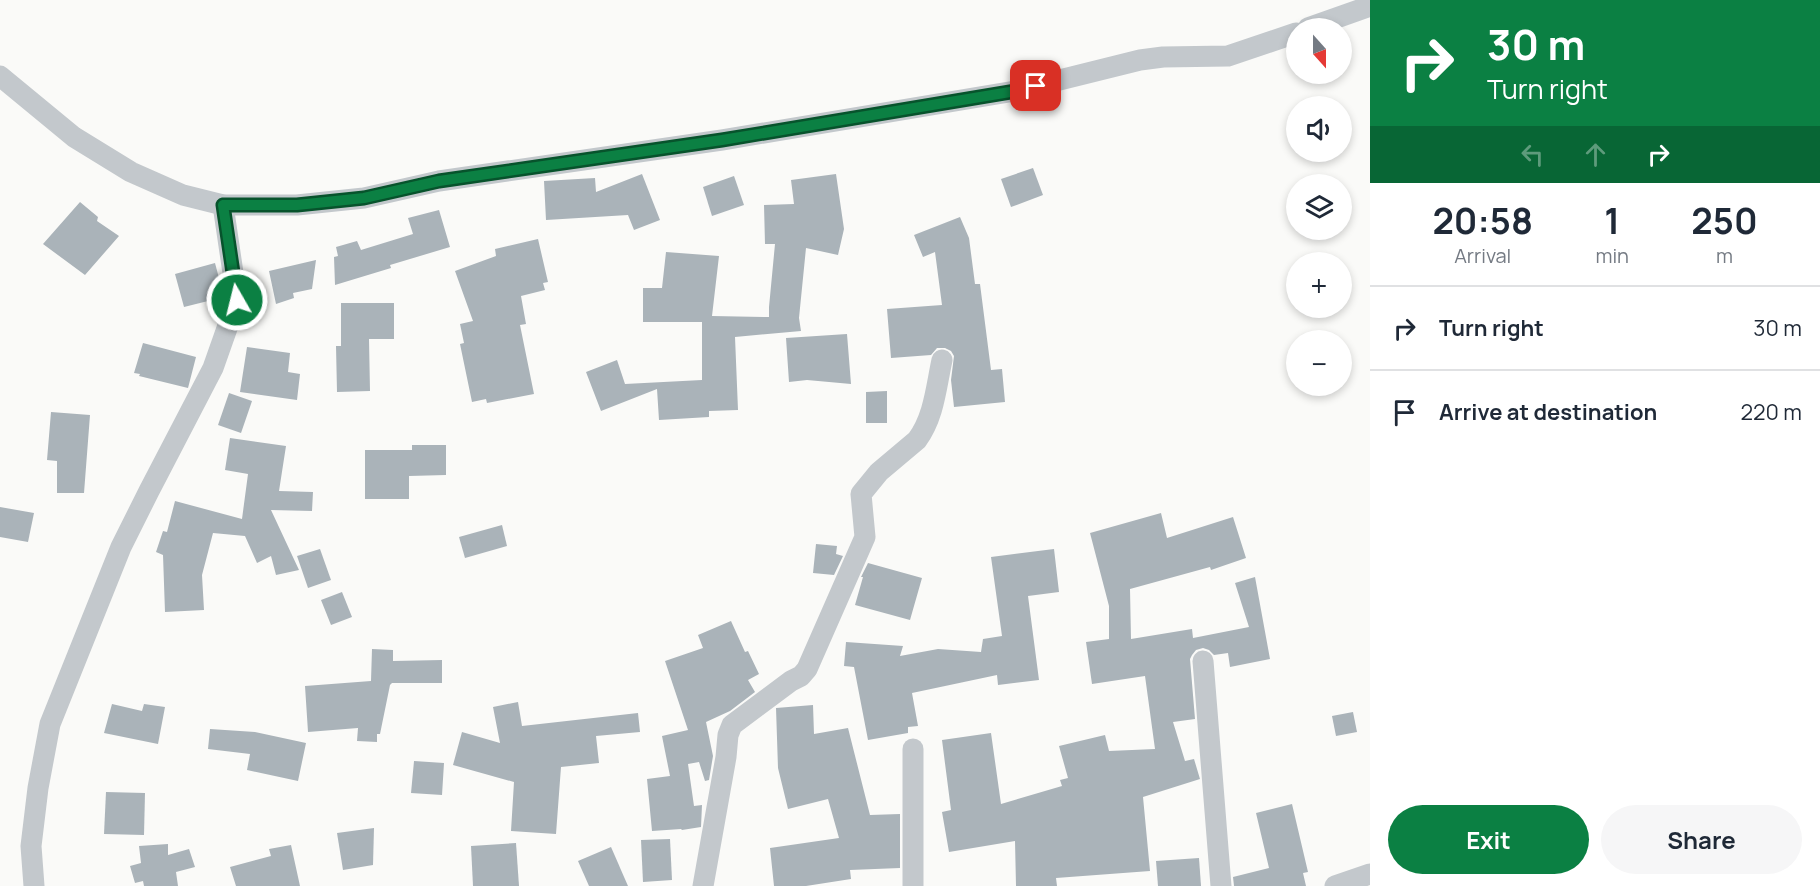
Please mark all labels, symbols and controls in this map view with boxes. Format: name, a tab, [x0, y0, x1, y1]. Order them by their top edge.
text: 30 m	[1487, 15, 1585, 73]
north arrow	[1286, 18, 1352, 84]
map controls	[1286, 18, 1352, 396]
icon: right	[1388, 24, 1466, 102]
pin	[1010, 60, 1061, 111]
icon: arrive	[1019, 69, 1052, 102]
text: Turn right	[1487, 70, 1608, 107]
button: sound	[1286, 96, 1352, 162]
icon: left	[1516, 138, 1549, 171]
icon: ahead	[1579, 138, 1612, 171]
icon: right	[1642, 138, 1675, 171]
button: layers	[1286, 174, 1352, 240]
text: 20:58	[1432, 196, 1533, 245]
text: 1	[1604, 196, 1620, 245]
text: 250	[1691, 196, 1758, 245]
text: Arrival	[1454, 242, 1511, 269]
text: min	[1595, 242, 1629, 269]
text: m	[1716, 242, 1733, 269]
button: +	[1286, 252, 1352, 318]
position arrow	[205, 268, 269, 332]
icon: right	[1388, 312, 1421, 345]
text: Turn right	[1439, 313, 1544, 343]
text: 30 m	[1753, 313, 1802, 343]
button: −	[1286, 330, 1352, 396]
icon: arrive	[1388, 396, 1421, 429]
text: Arrive at destination	[1439, 397, 1657, 427]
text: 220 m	[1740, 397, 1802, 427]
button: Exit	[1388, 805, 1589, 874]
button: Share	[1601, 805, 1802, 874]

